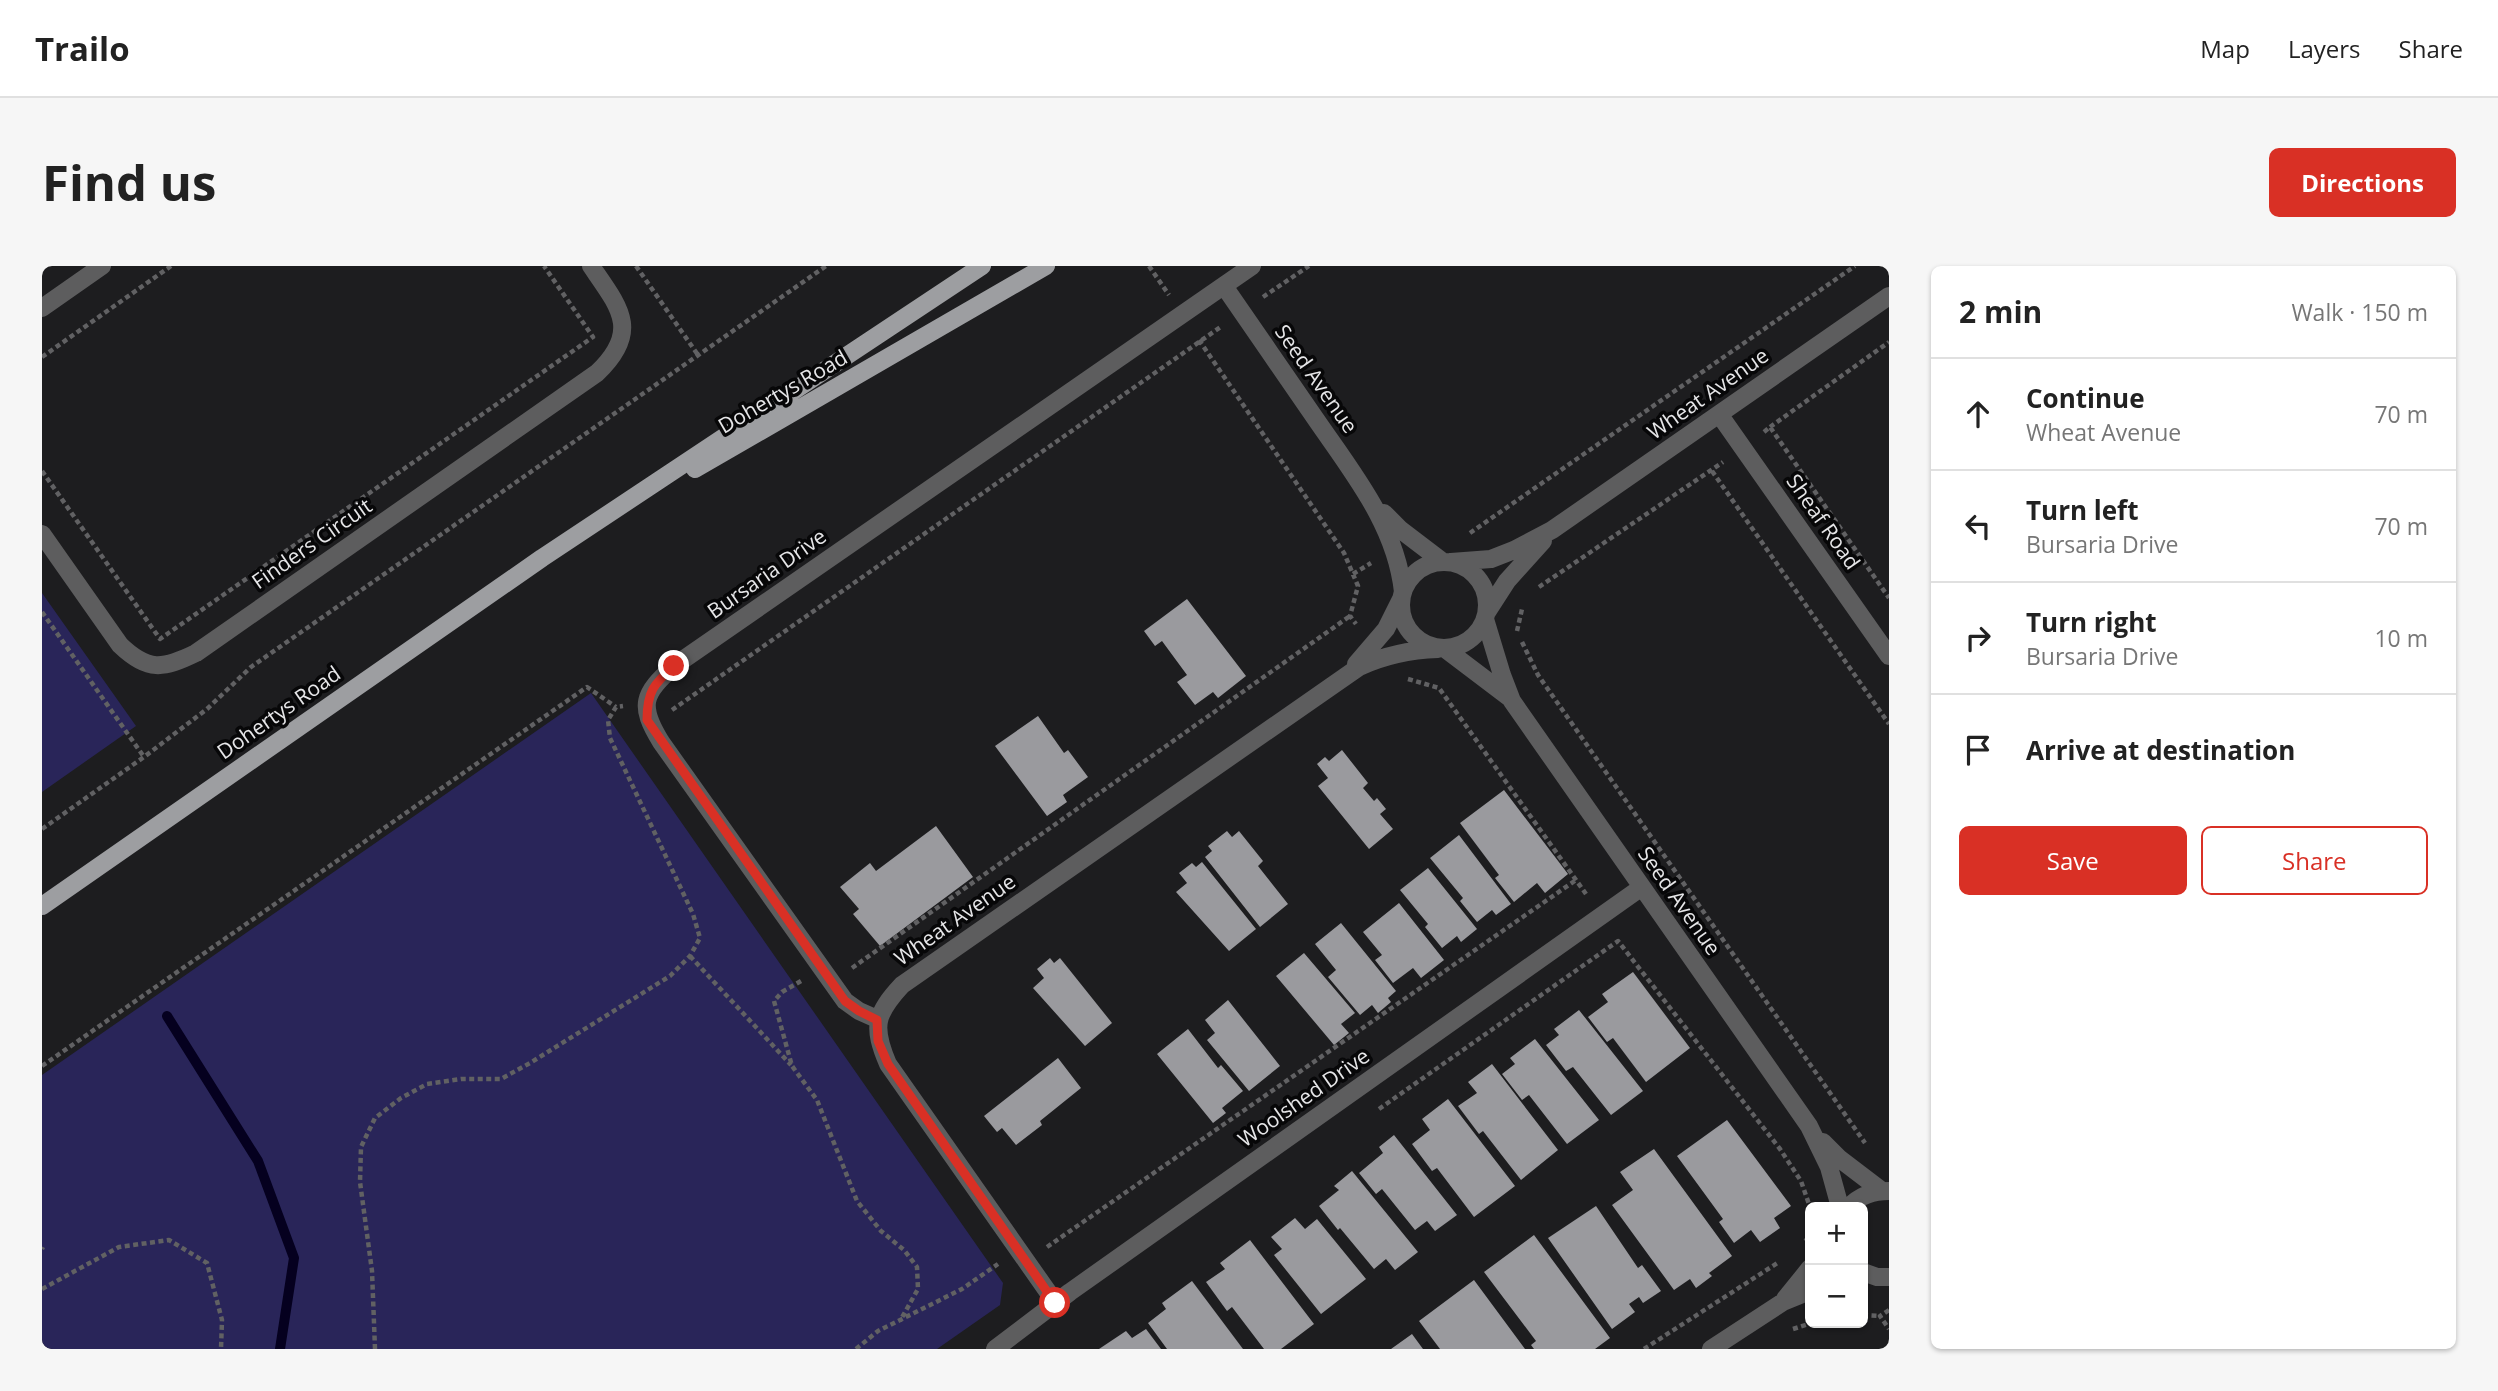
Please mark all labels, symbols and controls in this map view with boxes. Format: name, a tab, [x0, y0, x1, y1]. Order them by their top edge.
text: Trailo	[35, 26, 130, 71]
text: Map	[2200, 32, 2250, 65]
text: Layers	[2288, 32, 2361, 65]
text: Share	[2399, 32, 2463, 65]
button: Directions	[2269, 148, 2456, 217]
text: Find us	[42, 149, 216, 215]
text: 2 min	[1959, 291, 2042, 332]
text: Walk · 150 m	[2291, 296, 2428, 328]
street label: Seed Avenue	[1269, 319, 1365, 438]
street label: Wheat Avenue	[1641, 341, 1774, 445]
street label: Dohertys Road	[713, 343, 852, 439]
text: Continue	[2026, 380, 2145, 416]
icon: ahead	[1959, 395, 1997, 433]
text: 70 m	[2374, 398, 2428, 430]
text: Wheat Avenue	[2026, 416, 2181, 448]
street label: Sheaf Road	[1781, 468, 1867, 575]
street label: Finders Circuit	[246, 491, 377, 595]
text: Turn left	[2026, 492, 2138, 528]
icon: left	[1959, 507, 1997, 545]
text: 70 m	[2374, 510, 2428, 542]
street label: Bursaria Drive	[701, 522, 831, 625]
text: Bursaria Drive	[2026, 528, 2178, 560]
text: Turn right	[2026, 604, 2157, 640]
icon: right	[1959, 619, 1997, 657]
text: 10 m	[2374, 622, 2428, 654]
text: Bursaria Drive	[2026, 640, 2178, 672]
route end	[658, 650, 689, 681]
street label: Dohertys Road	[211, 659, 346, 765]
icon: arrive	[1959, 731, 1997, 769]
text: Arrive at destination	[2026, 732, 2295, 768]
button: Save	[1959, 826, 2187, 895]
button: Share	[2201, 826, 2428, 895]
street label: Seed Avenue	[1632, 841, 1728, 960]
street label: Wheat Avenue	[888, 867, 1021, 971]
street label: Woolshed Drive	[1232, 1041, 1375, 1153]
map controls	[1805, 1202, 1868, 1328]
button: +	[1805, 1202, 1868, 1265]
button: −	[1805, 1265, 1868, 1328]
route start	[1039, 1287, 1070, 1318]

